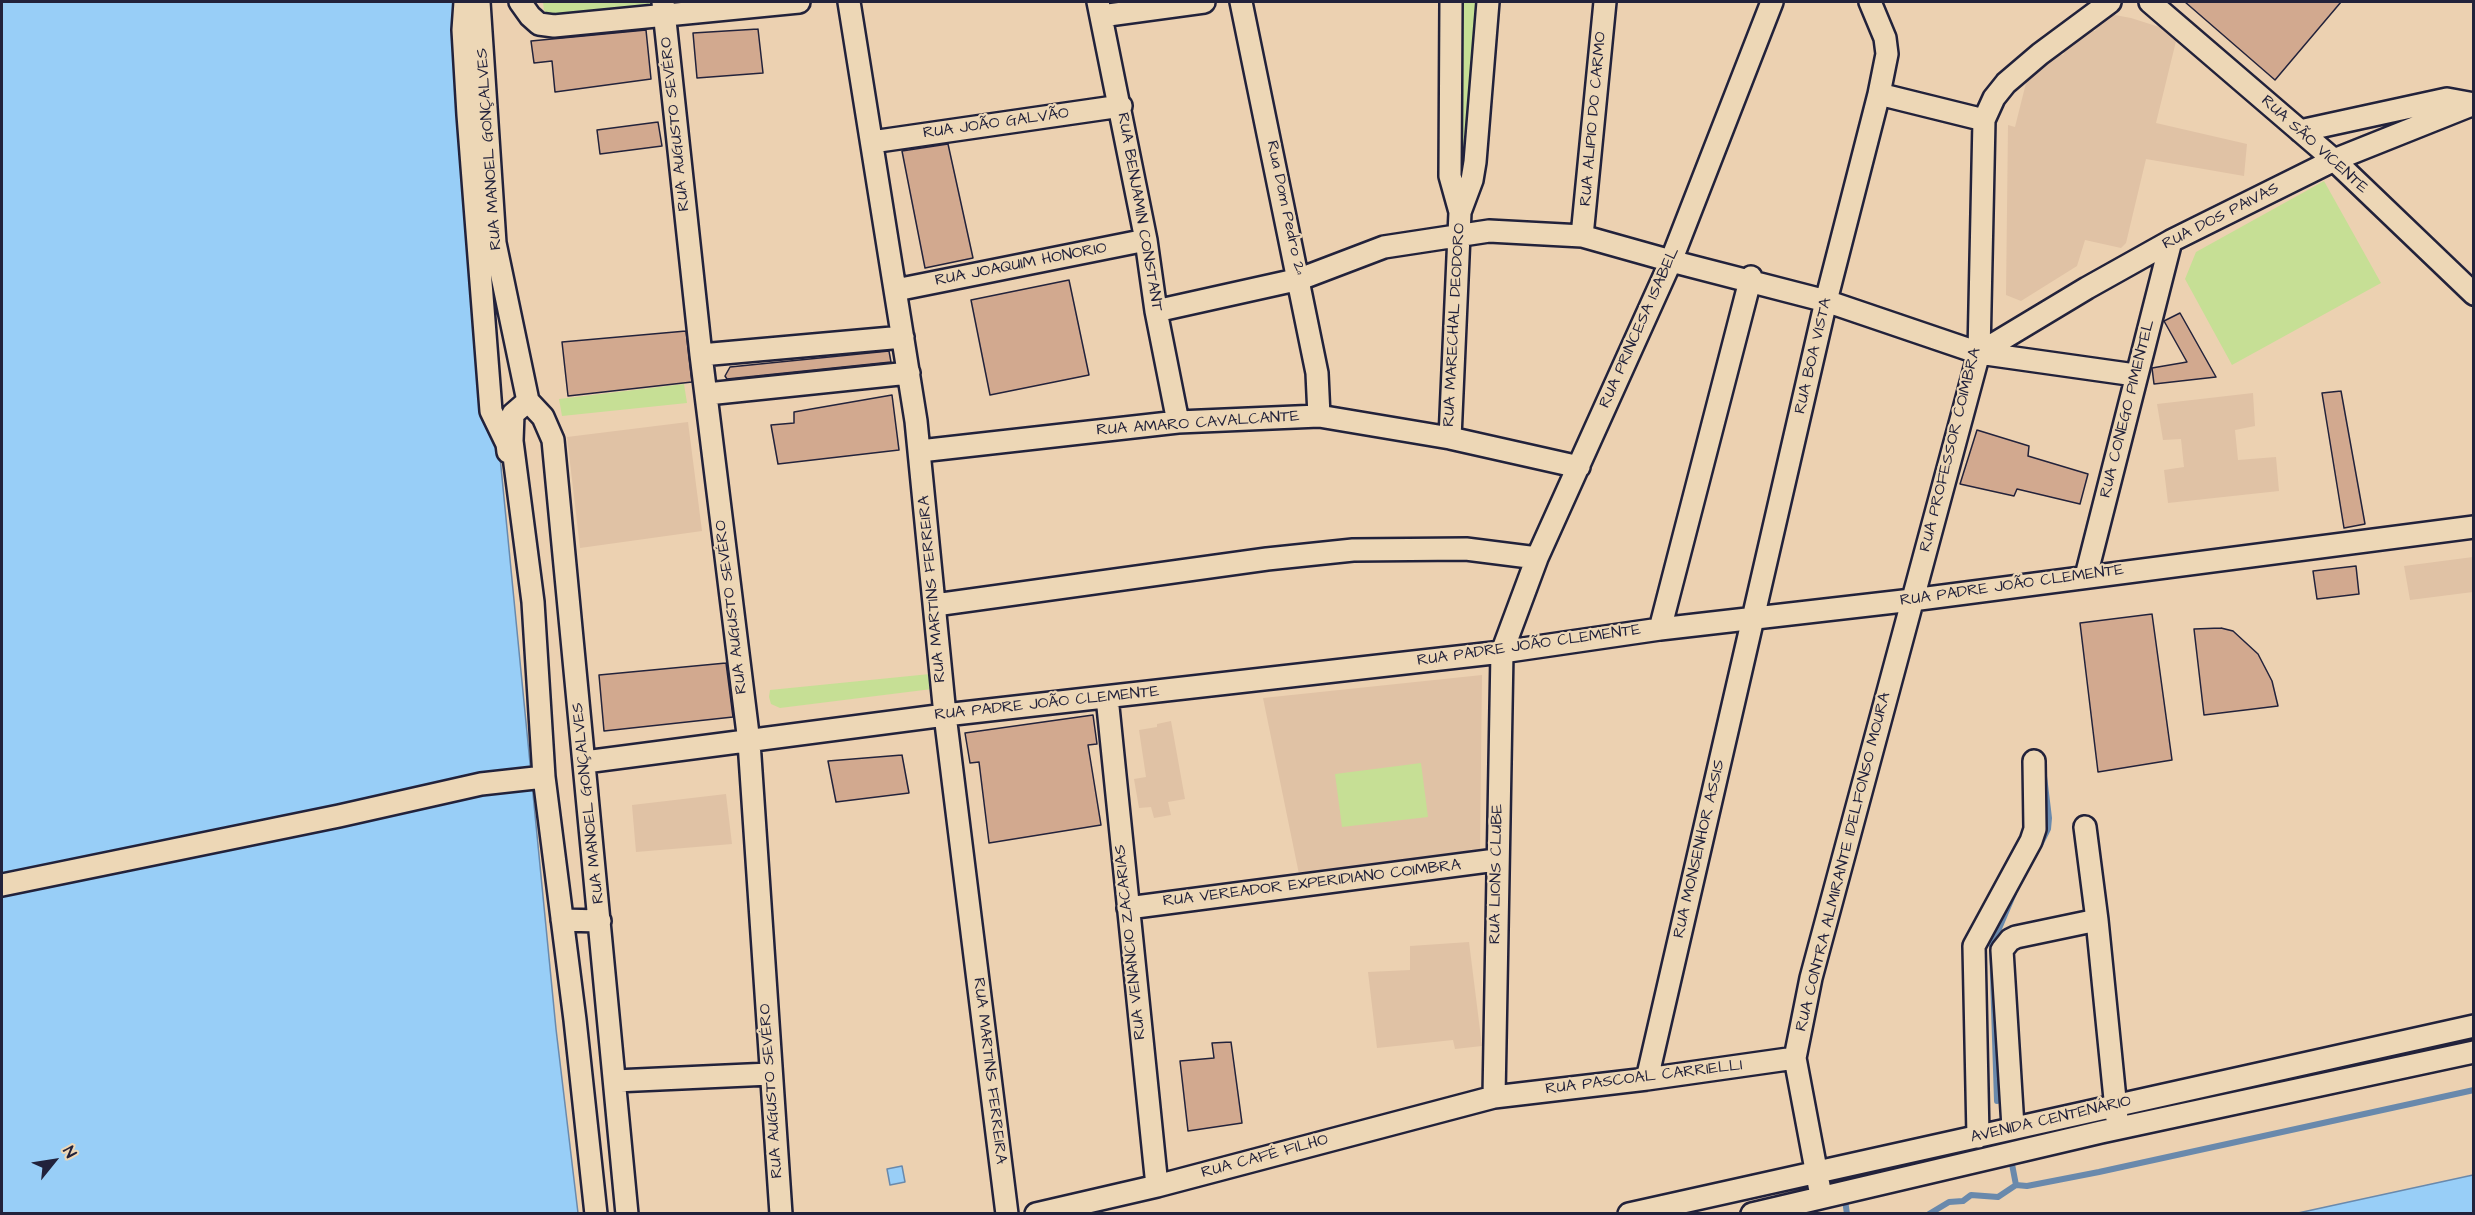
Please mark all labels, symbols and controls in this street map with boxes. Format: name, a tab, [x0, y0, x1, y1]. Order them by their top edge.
street label: RUA ALIPIO DO CARMO	[1577, 31, 1611, 207]
street label: RUA AUGUSTO SEVÉRO	[657, 36, 695, 212]
street label: RUA MANOEL GONÇALVES	[473, 47, 507, 251]
street label: RUA SÃO VICENTE	[2257, 92, 2371, 198]
street label: RUA JOÃO GALVÃO	[922, 104, 1070, 144]
street label: RUA BENJAMIN CONSTANT	[1112, 111, 1166, 313]
street label: Rua Dom Pedro 2ª	[1261, 139, 1309, 277]
street label: RUA DOS PAIVAS	[2159, 179, 2283, 255]
street label: RUA MARECHAL DEODORO	[1440, 223, 1470, 427]
street label: RUA JOAQUIM HONORIO	[933, 239, 1109, 291]
street label: RUA PRINCESA ISABEL	[1596, 245, 1684, 411]
street label: RUA BOA VISTA	[1791, 296, 1837, 416]
street label: RUA CONEGO PIMENTEL	[2097, 318, 2159, 500]
street label: RUA PROFESSOR COIMBRA	[1916, 346, 1986, 554]
street label: RUA AMARO CAVALCANTE	[1096, 407, 1300, 441]
street label: RUA MARTINS FERREIRA	[915, 495, 951, 683]
street label: RUA AUGUSTO SEVÉRO	[712, 519, 752, 695]
street label: RUA PADRE JOÃO CLEMENTE	[1899, 561, 2125, 611]
street label: RUA PADRE JOÃO CLEMENTE	[1416, 621, 1642, 671]
street label: RUA PADRE JOÃO CLEMENTE	[934, 683, 1160, 725]
street label: RUA CONTRA ALMIRANTE IDELFONSO MOURA	[1792, 690, 1896, 1034]
street label: RUA MANOEL GONÇALVES	[569, 701, 609, 905]
street label: RUA MONSENHOR ASSIS	[1670, 758, 1730, 940]
street label: RUA LIONS CLUBE	[1486, 804, 1508, 944]
street label: RUA VENANCIO ZACARIAS	[1111, 843, 1151, 1041]
street label: RUA VEREADOR EXPERIDIANO COIMBRA	[1162, 856, 1462, 912]
street label: RUA MARTINS FERREIRA	[968, 977, 1010, 1165]
street label: RUA AUGUSTO SEVÉRO	[756, 1003, 788, 1179]
street label: RUA PASCOAL CARRIELLI	[1544, 1056, 1744, 1100]
street label: AVENIDA CENTENÁRIO	[1969, 1092, 2133, 1148]
north arrow	[24, 1131, 84, 1191]
street label: RUA CAFÉ FILHO	[1199, 1131, 1331, 1183]
text: N	[58, 1142, 82, 1162]

